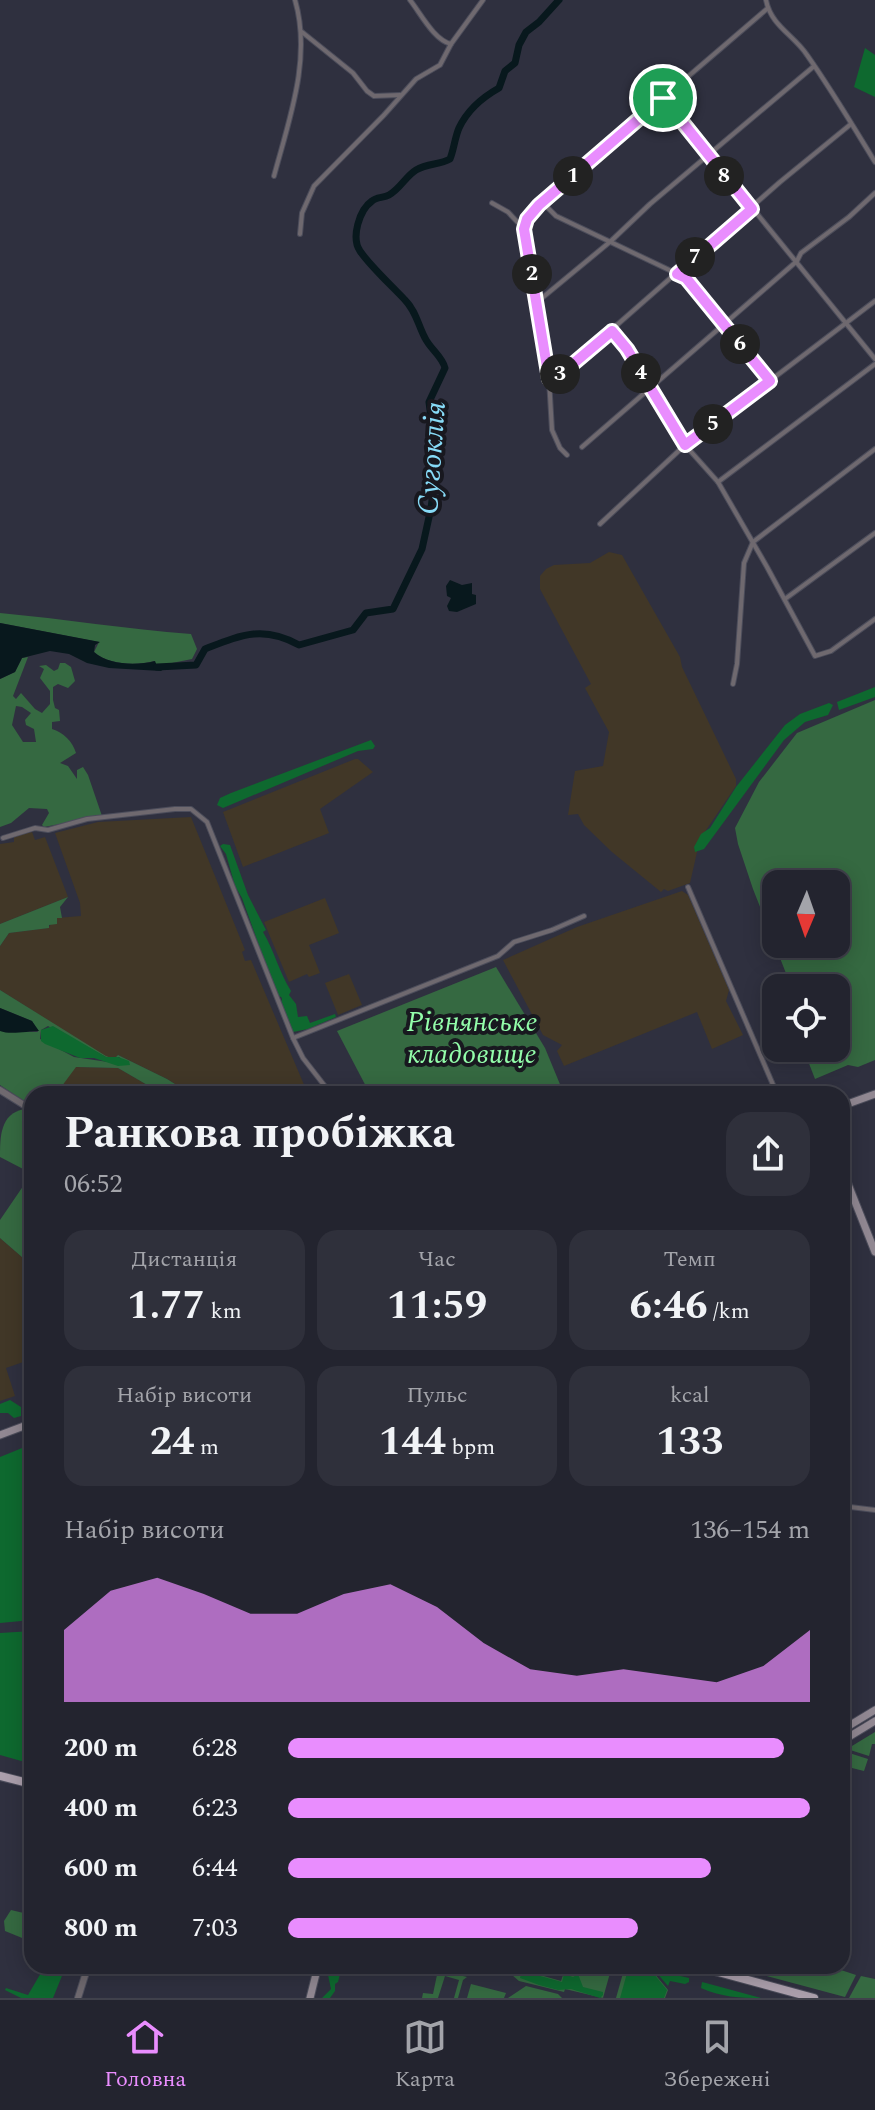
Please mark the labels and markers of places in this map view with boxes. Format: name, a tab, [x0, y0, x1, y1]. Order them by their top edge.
pin	[629, 64, 697, 132]
pin: 1	[553, 156, 593, 196]
pin: 8	[704, 156, 744, 196]
pin: 7	[675, 237, 715, 277]
pin: 2	[512, 254, 552, 294]
pin: 6	[720, 324, 760, 364]
pin: 4	[621, 353, 661, 393]
pin: 3	[540, 354, 580, 394]
pin: 5	[693, 404, 733, 444]

